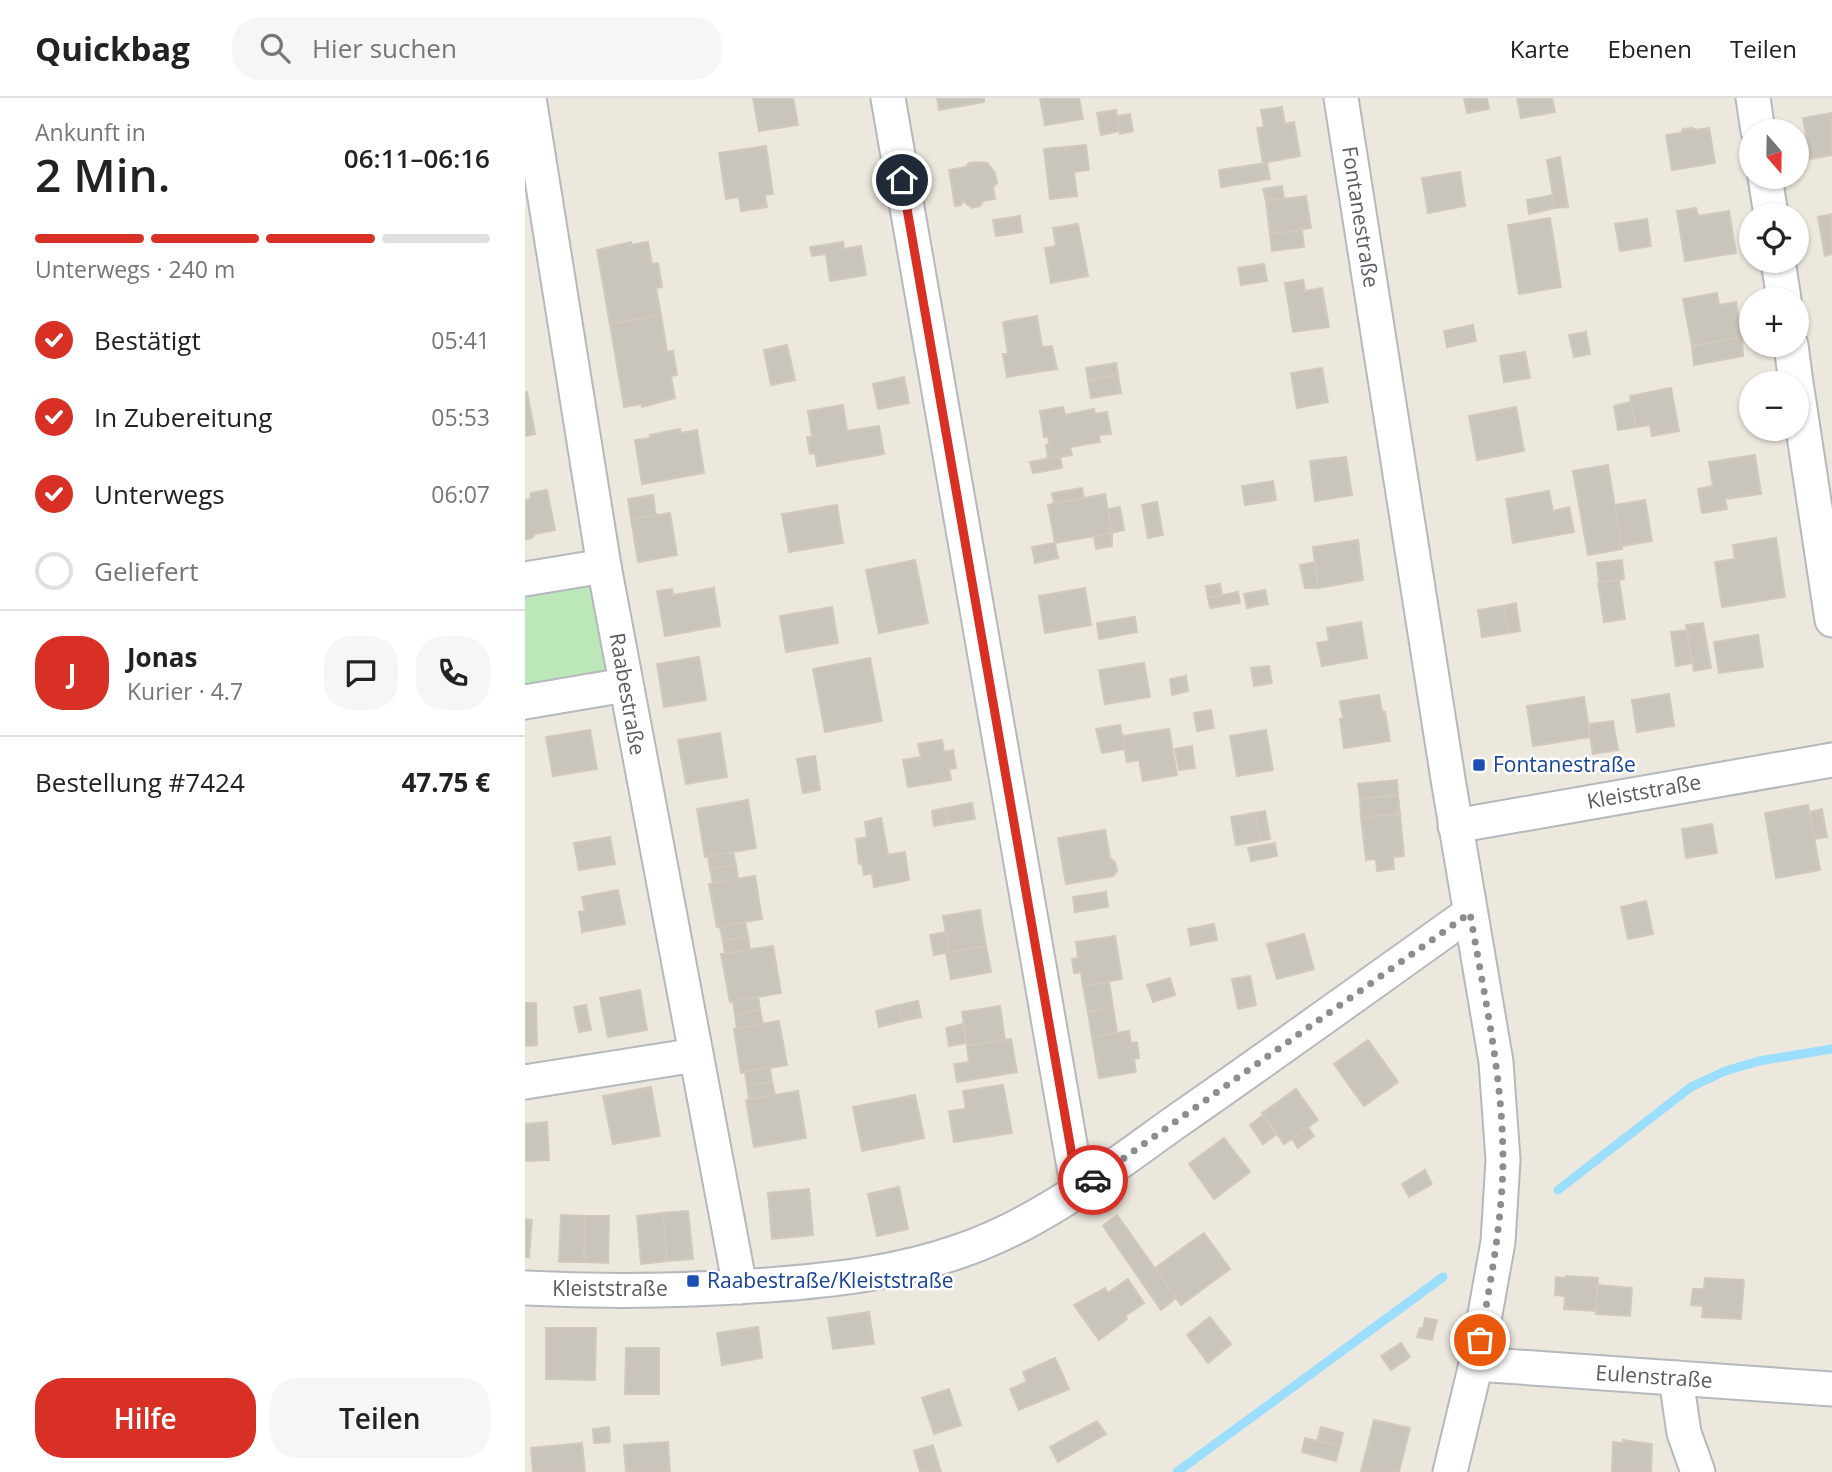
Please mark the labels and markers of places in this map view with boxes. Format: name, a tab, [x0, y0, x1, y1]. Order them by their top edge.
pin	[872, 150, 932, 210]
place label: Fontanestraße	[1493, 750, 1636, 778]
marker: Fontanestraße	[1471, 757, 1487, 773]
place label: Raabestraße/Kleiststraße	[707, 1266, 954, 1294]
marker: Raabestraße/Kleiststraße	[685, 1273, 701, 1289]
pin	[1450, 1310, 1510, 1370]

